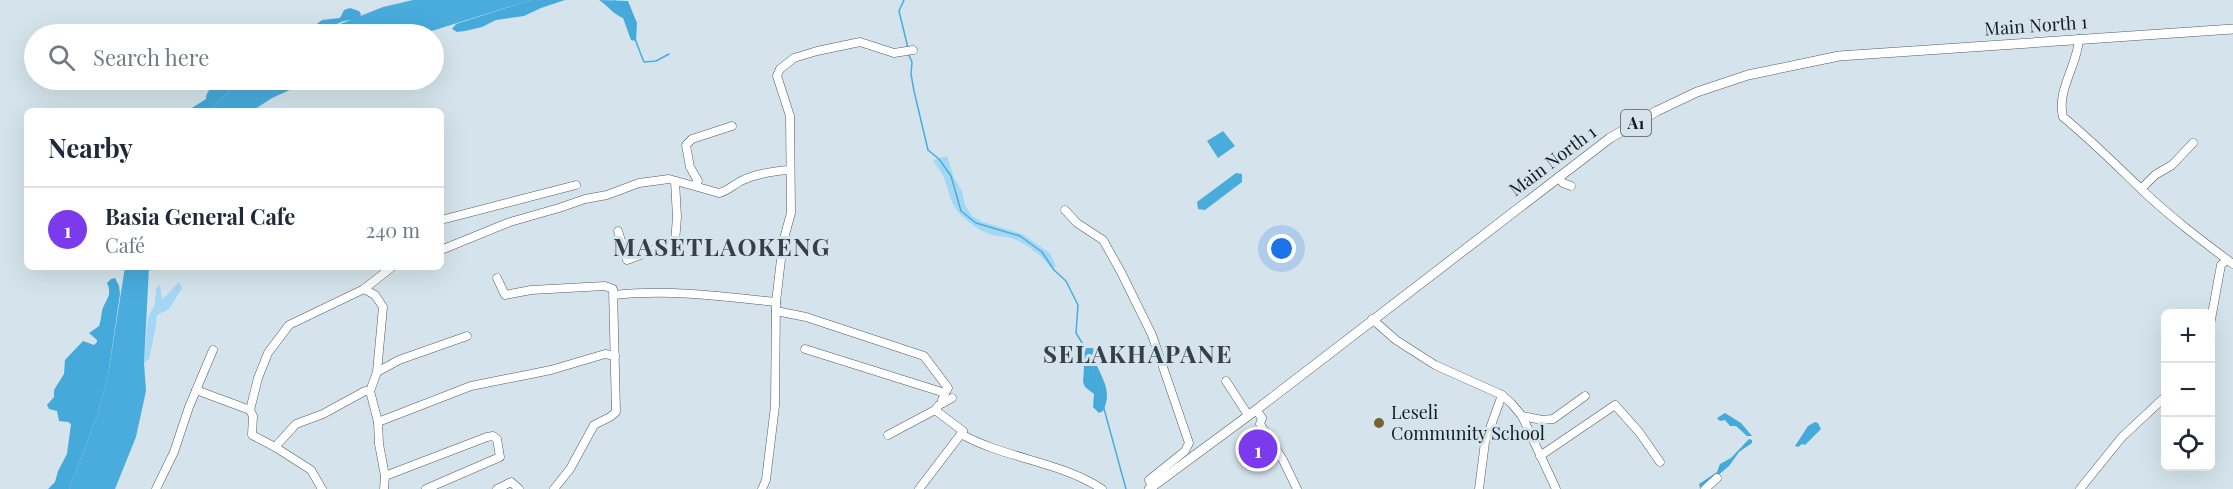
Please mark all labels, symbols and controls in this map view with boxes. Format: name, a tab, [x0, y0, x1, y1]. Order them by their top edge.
street label: Main North 1	[1984, 9, 2089, 41]
search box	[24, 24, 444, 90]
icon: search	[45, 41, 78, 74]
text: Search here	[93, 42, 209, 72]
road number: A1	[1621, 110, 1651, 136]
street label: Main North 1	[1504, 119, 1601, 201]
text: Nearby	[48, 130, 133, 165]
text: Basia General Cafe	[105, 201, 295, 231]
text: 1	[64, 216, 71, 243]
text: 240 m	[366, 216, 420, 243]
district label: MASETLAOKENG	[613, 230, 831, 262]
text: Café	[105, 231, 145, 258]
your location	[1267, 234, 1296, 263]
map controls	[2161, 309, 2215, 471]
button: +	[2161, 309, 2215, 363]
district label: SELAKHAPANE	[1043, 337, 1233, 369]
button: −	[2161, 363, 2215, 417]
place label: Leseli Community School	[1391, 400, 1545, 445]
marker: Leseli Community School	[1372, 416, 1386, 430]
button: locate	[2161, 417, 2215, 471]
pin: 1	[1238, 426, 1278, 472]

